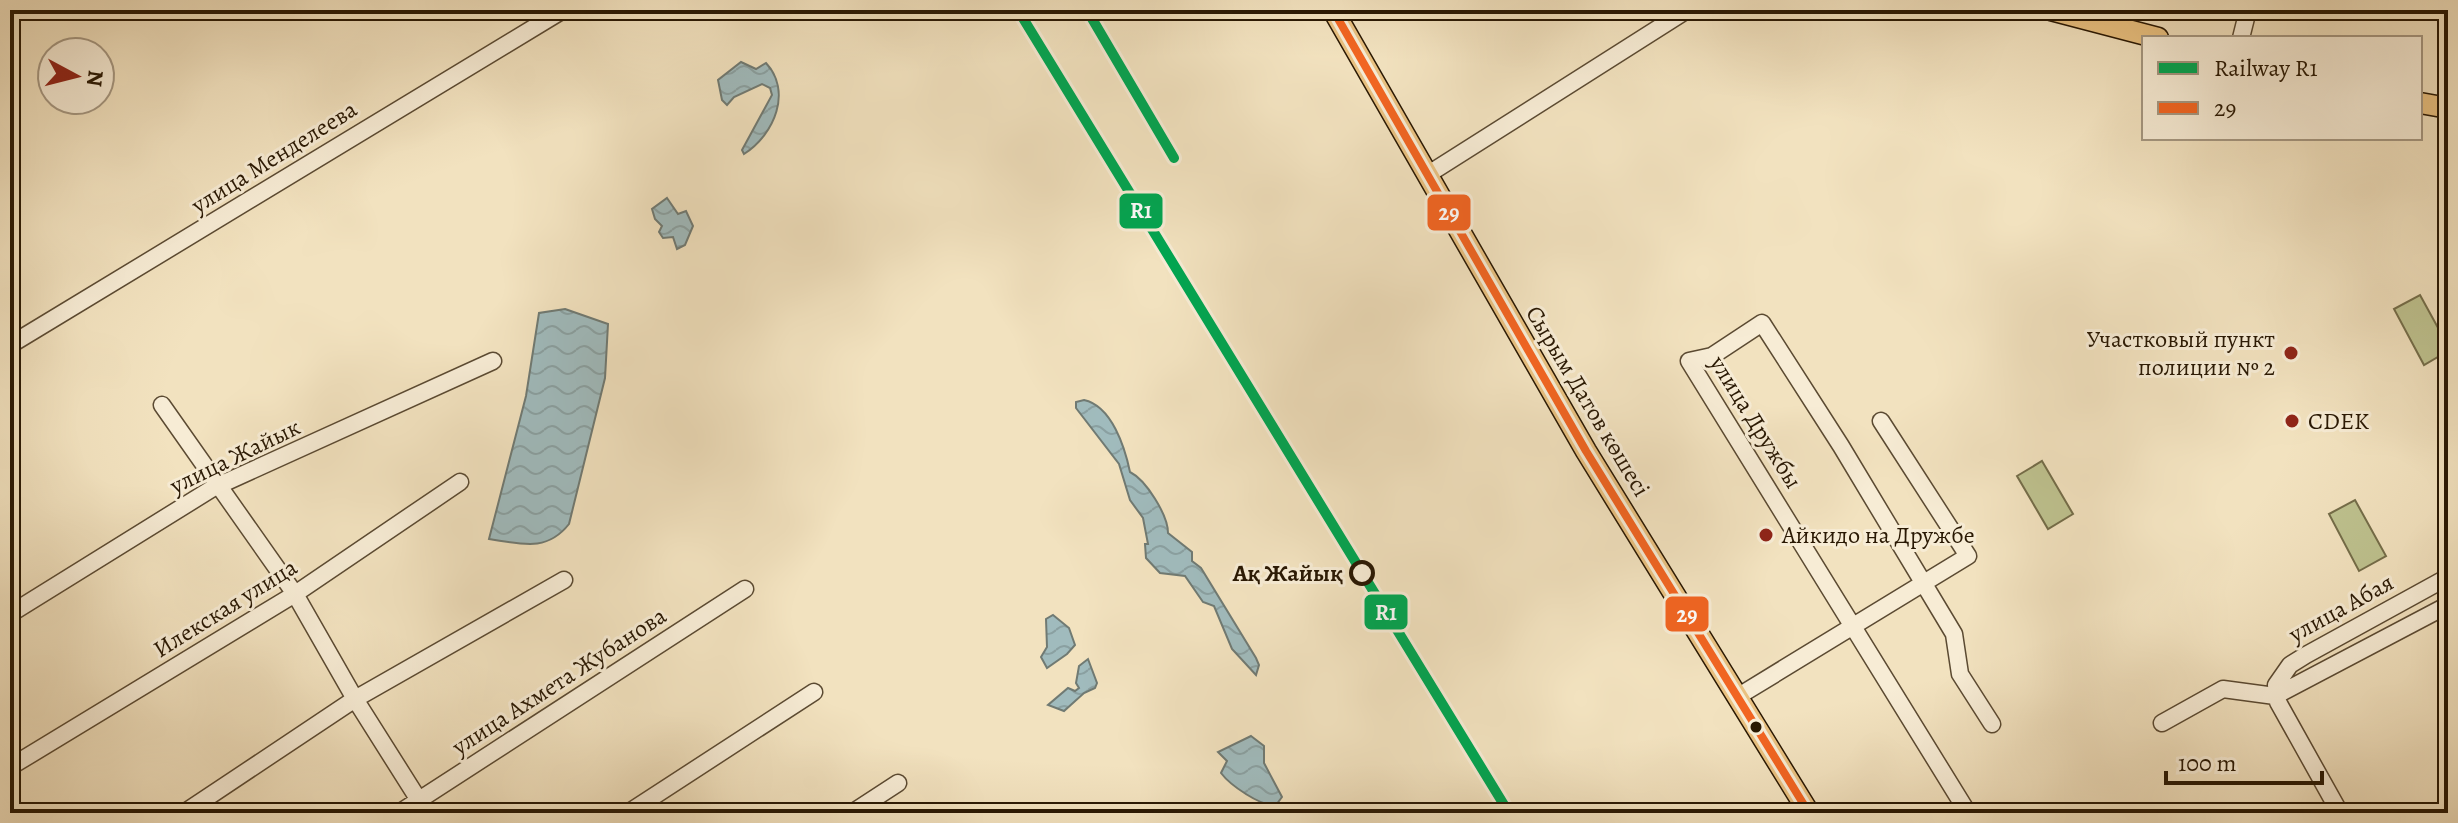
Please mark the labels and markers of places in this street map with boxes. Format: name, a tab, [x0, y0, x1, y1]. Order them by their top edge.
place label: Участковый пункт полиции № 2	[2087, 323, 2275, 383]
marker: Участковый пункт полиции № 2	[2282, 344, 2300, 362]
place label: CDEK	[2308, 405, 2369, 437]
marker: CDEK	[2283, 412, 2301, 430]
place label: Айкидо на Дружбе	[1781, 519, 1975, 551]
marker: Айкидо на Дружбе	[1757, 526, 1775, 544]
place label: Ақ Жайық	[1232, 557, 1343, 589]
marker: Ақ Жайық	[1350, 561, 1374, 585]
unlabelled marker	[1748, 719, 1764, 735]

